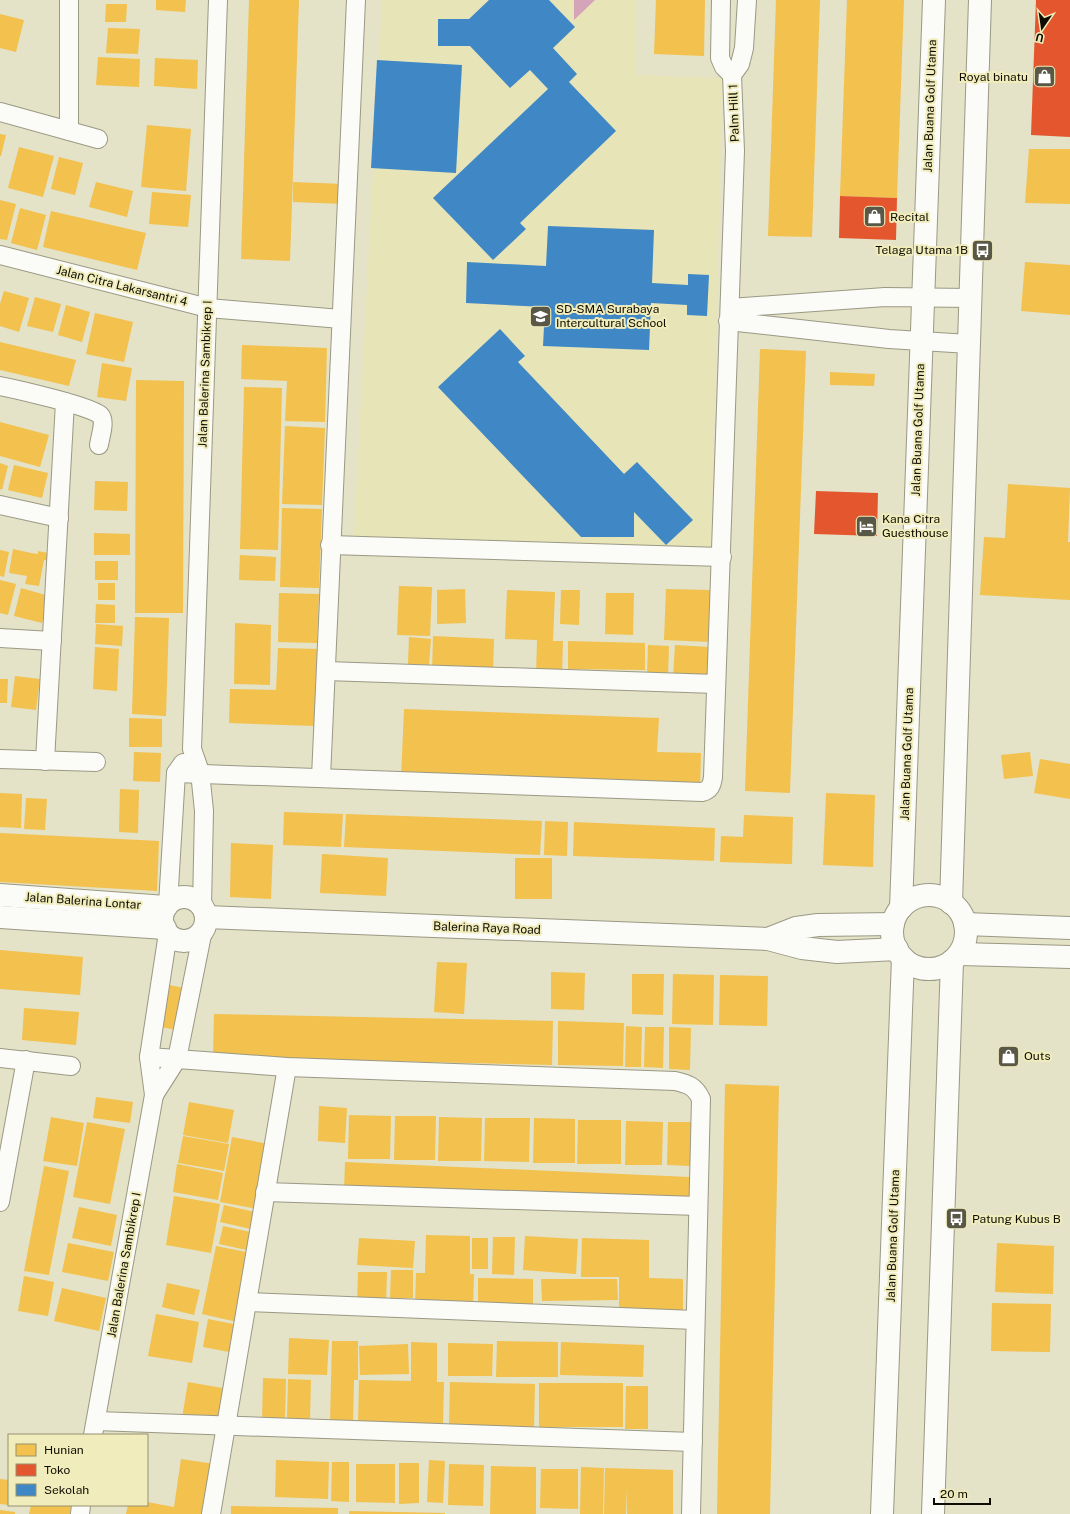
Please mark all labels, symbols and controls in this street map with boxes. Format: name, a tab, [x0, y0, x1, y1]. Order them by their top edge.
north arrow	[1022, 8, 1062, 48]
text: U	[1034, 31, 1045, 44]
street label: Jalan Buana Golf Utama	[921, 39, 939, 173]
shop icon: Royal binatu	[1031, 64, 1057, 90]
place label: Royal binatu	[959, 70, 1028, 84]
street label: Palm Hill 1	[726, 84, 742, 142]
shop icon: Recital	[862, 204, 888, 230]
place label: Recital	[890, 210, 929, 224]
bus stop icon: Telaga Utama 1B	[970, 237, 996, 263]
place label: Telaga Utama 1B	[875, 243, 968, 257]
street label: Jalan Citra Lakarsantri 4	[55, 263, 189, 309]
street label: Jalan Balerina Sambikrep I	[195, 300, 215, 448]
place label: SD-SMA Surabaya Intercultural School	[556, 302, 667, 330]
school or university icon: SD-SMA Surabaya Intercultural School	[528, 303, 554, 329]
street label: Jalan Buana Golf Utama	[909, 363, 927, 497]
place label: Kana Citra Guesthouse	[882, 512, 949, 540]
hotel icon: Kana Citra Guesthouse	[854, 513, 880, 539]
street label: Jalan Buana Golf Utama	[898, 687, 916, 821]
street label: Jalan Balerina Lontar	[24, 890, 142, 912]
street label: Balerina Raya Road	[433, 919, 541, 937]
shop icon: Outs	[996, 1043, 1022, 1069]
place label: Outs	[1024, 1049, 1051, 1063]
street label: Jalan Buana Golf Utama	[884, 1169, 902, 1303]
street label: Jalan Balerina Sambikrep I	[104, 1191, 144, 1339]
bus stop icon: Patung Kubus B	[943, 1206, 969, 1232]
place label: Patung Kubus B	[972, 1212, 1061, 1226]
legend	[8, 1434, 148, 1506]
text: Hunian	[44, 1443, 84, 1457]
text: Toko	[44, 1463, 71, 1477]
scale bar	[934, 1480, 990, 1506]
text: Sekolah	[44, 1483, 89, 1497]
text: 20 m	[940, 1487, 968, 1501]

